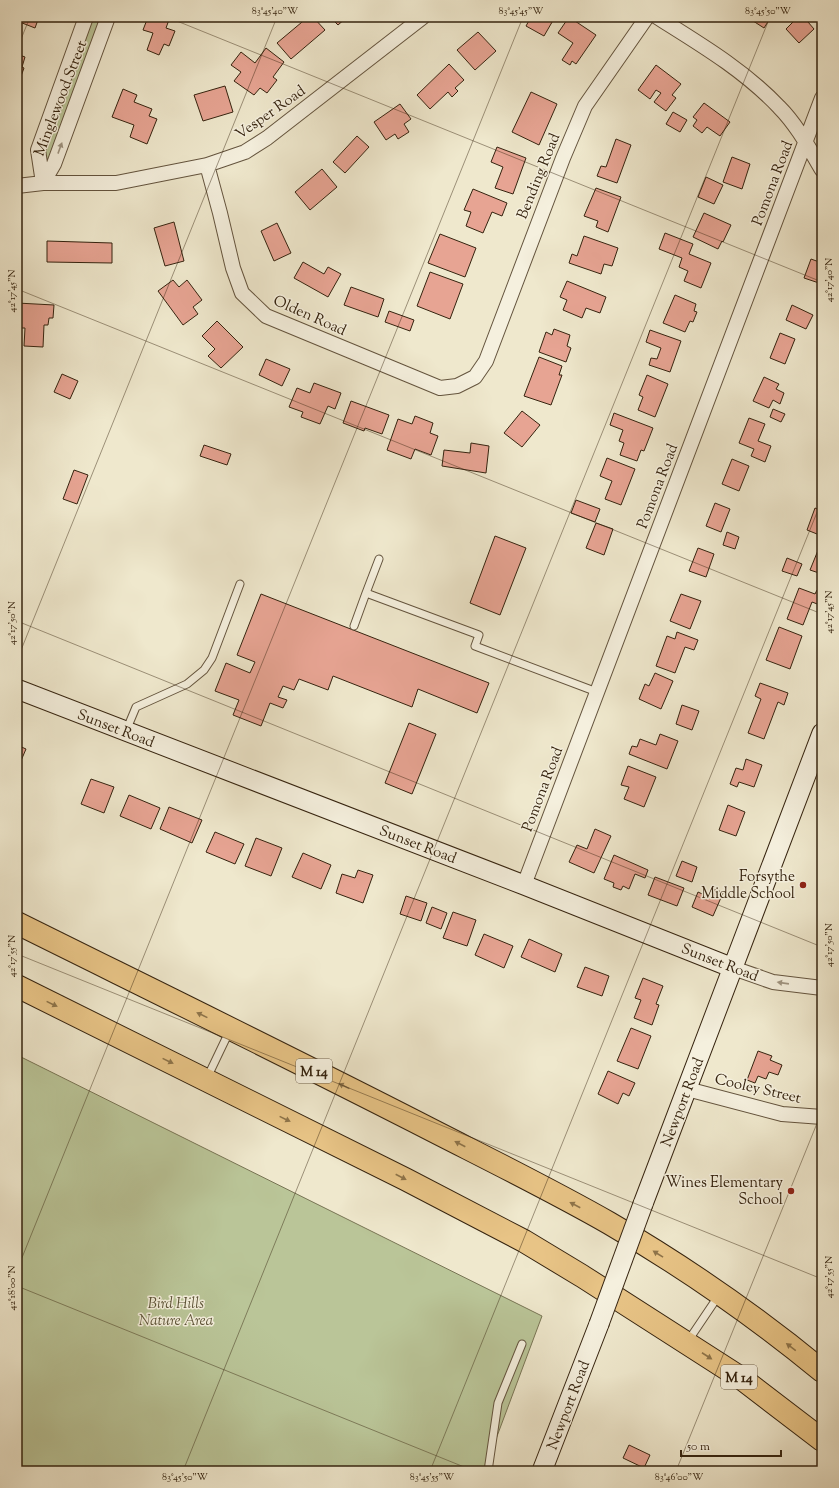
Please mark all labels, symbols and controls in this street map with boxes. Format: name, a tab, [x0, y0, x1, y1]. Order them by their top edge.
text: 83°45'40"W	[252, 4, 298, 19]
text: 83°45'45"W	[499, 4, 543, 19]
text: 83°45'50"W	[745, 4, 791, 19]
street label: Minglewood Street	[30, 38, 93, 159]
street label: Vesper Road	[232, 81, 311, 145]
street label: Bending Road	[513, 130, 566, 223]
street label: Pomona Road	[748, 138, 799, 229]
one-way arrow	[57, 142, 63, 154]
text: 42°17'40"N	[822, 258, 837, 302]
text: 42°17'45"N	[5, 270, 20, 312]
street label: Olden Road	[270, 291, 350, 342]
street label: Pomona Road	[633, 441, 684, 532]
text: 42°17'45"N	[822, 591, 837, 633]
text: 42°17'50"N	[5, 601, 20, 645]
street label: Sunset Road	[74, 705, 158, 754]
street label: Pomona Road	[518, 744, 569, 835]
street label: Sunset Road	[376, 821, 460, 870]
place label: Forsythe Middle School	[701, 867, 795, 905]
marker: Forsythe Middle School	[798, 880, 808, 890]
text: 42°17'50"N	[822, 923, 837, 967]
text: 42°17'55"N	[5, 935, 20, 977]
street label: Sunset Road	[678, 939, 762, 988]
one-way arrow	[777, 980, 789, 986]
one-way arrow	[46, 1000, 58, 1007]
one-way arrow	[196, 1012, 208, 1018]
street label: Newport Road	[657, 1054, 710, 1150]
one-way arrow	[163, 1058, 174, 1064]
road number: M 14	[296, 1059, 332, 1083]
street label: Cooley Street	[712, 1069, 803, 1110]
one-way arrow	[338, 1082, 349, 1089]
one-way arrow	[279, 1116, 291, 1122]
one-way arrow	[454, 1141, 465, 1148]
place label: Wines Elementary School	[665, 1173, 784, 1211]
one-way arrow	[396, 1174, 407, 1180]
marker: Wines Elementary School	[786, 1186, 796, 1196]
one-way arrow	[569, 1201, 581, 1208]
one-way arrow	[653, 1250, 663, 1258]
text: 42°17'55"N	[822, 1256, 837, 1298]
text: 42°18'00"N	[5, 1265, 20, 1311]
park label: Bird Hills Nature Area	[139, 1294, 213, 1332]
one-way arrow	[786, 1342, 797, 1351]
one-way arrow	[702, 1352, 712, 1360]
street label: Newport Road	[543, 1357, 596, 1453]
road number: M 14	[721, 1365, 757, 1389]
scale bar	[681, 1432, 781, 1458]
text: 50 m	[686, 1438, 710, 1456]
text: 83°45'50"W	[162, 1470, 208, 1485]
text: 83°45'55"W	[410, 1470, 454, 1485]
text: 83°46'00"W	[655, 1470, 703, 1485]

